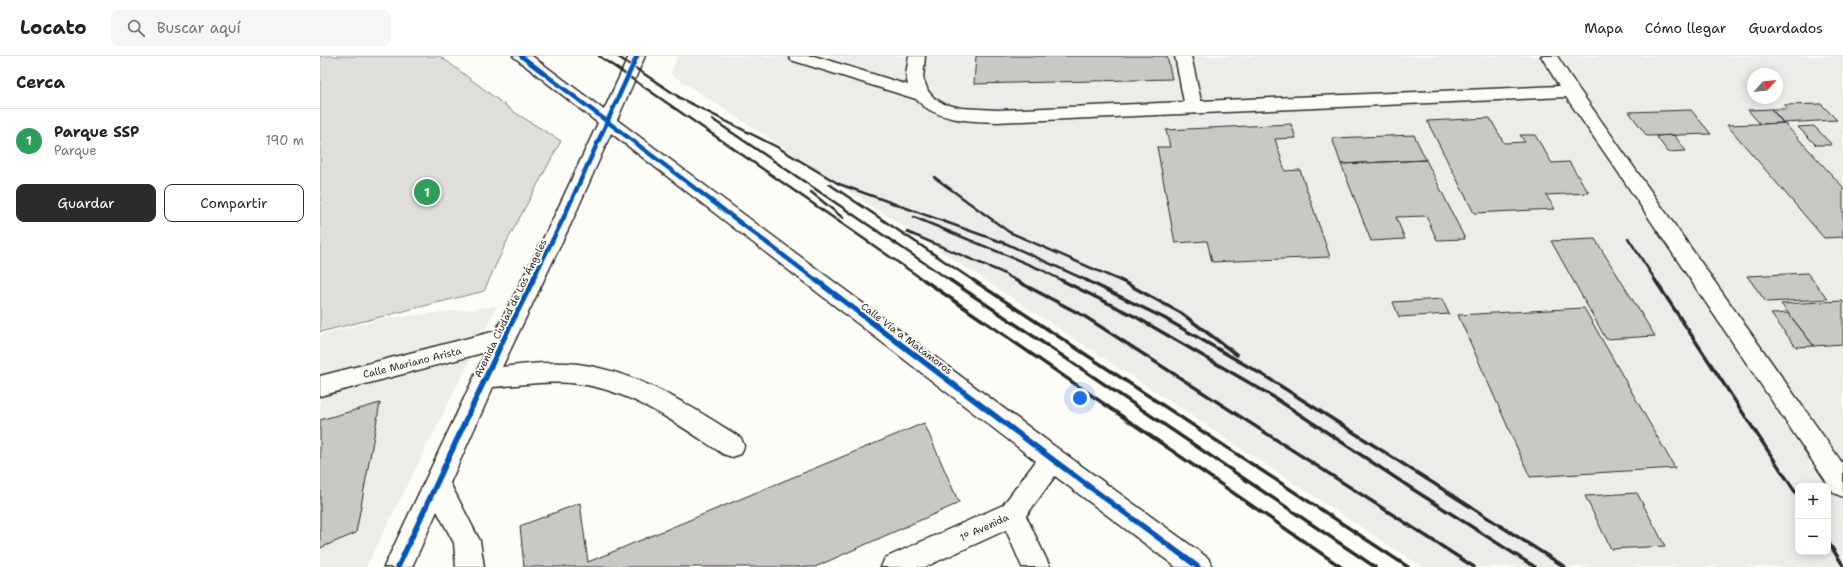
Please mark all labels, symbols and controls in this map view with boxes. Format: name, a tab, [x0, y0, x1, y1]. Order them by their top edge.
search box	[111, 10, 391, 46]
text: Locato	[20, 15, 87, 40]
icon: search	[125, 17, 147, 39]
text: Buscar aquí	[157, 18, 241, 38]
text: Mapa	[1584, 19, 1623, 37]
text: Cómo llegar	[1645, 19, 1726, 37]
text: Guardados	[1748, 19, 1823, 37]
north arrow	[1747, 68, 1783, 104]
text: Cerca	[16, 71, 65, 93]
text: Parque SSP	[54, 122, 139, 142]
text: 1	[26, 132, 32, 149]
text: 190 m	[265, 132, 304, 149]
text: Parque	[54, 142, 97, 159]
pin: 1	[414, 177, 440, 207]
button: Guardar	[16, 184, 156, 222]
button: Compartir	[164, 184, 304, 222]
street label: Avenida Ciudad de Los Ángeles	[471, 237, 550, 380]
street label: Calle Vía a Matamoros	[858, 300, 955, 377]
street label: Calle Mariano Arista	[362, 344, 463, 381]
your location	[1070, 388, 1090, 408]
map controls	[1795, 483, 1831, 555]
button: +	[1795, 483, 1831, 519]
street label: 1° Avenida	[958, 510, 1011, 544]
button: −	[1795, 519, 1831, 555]

